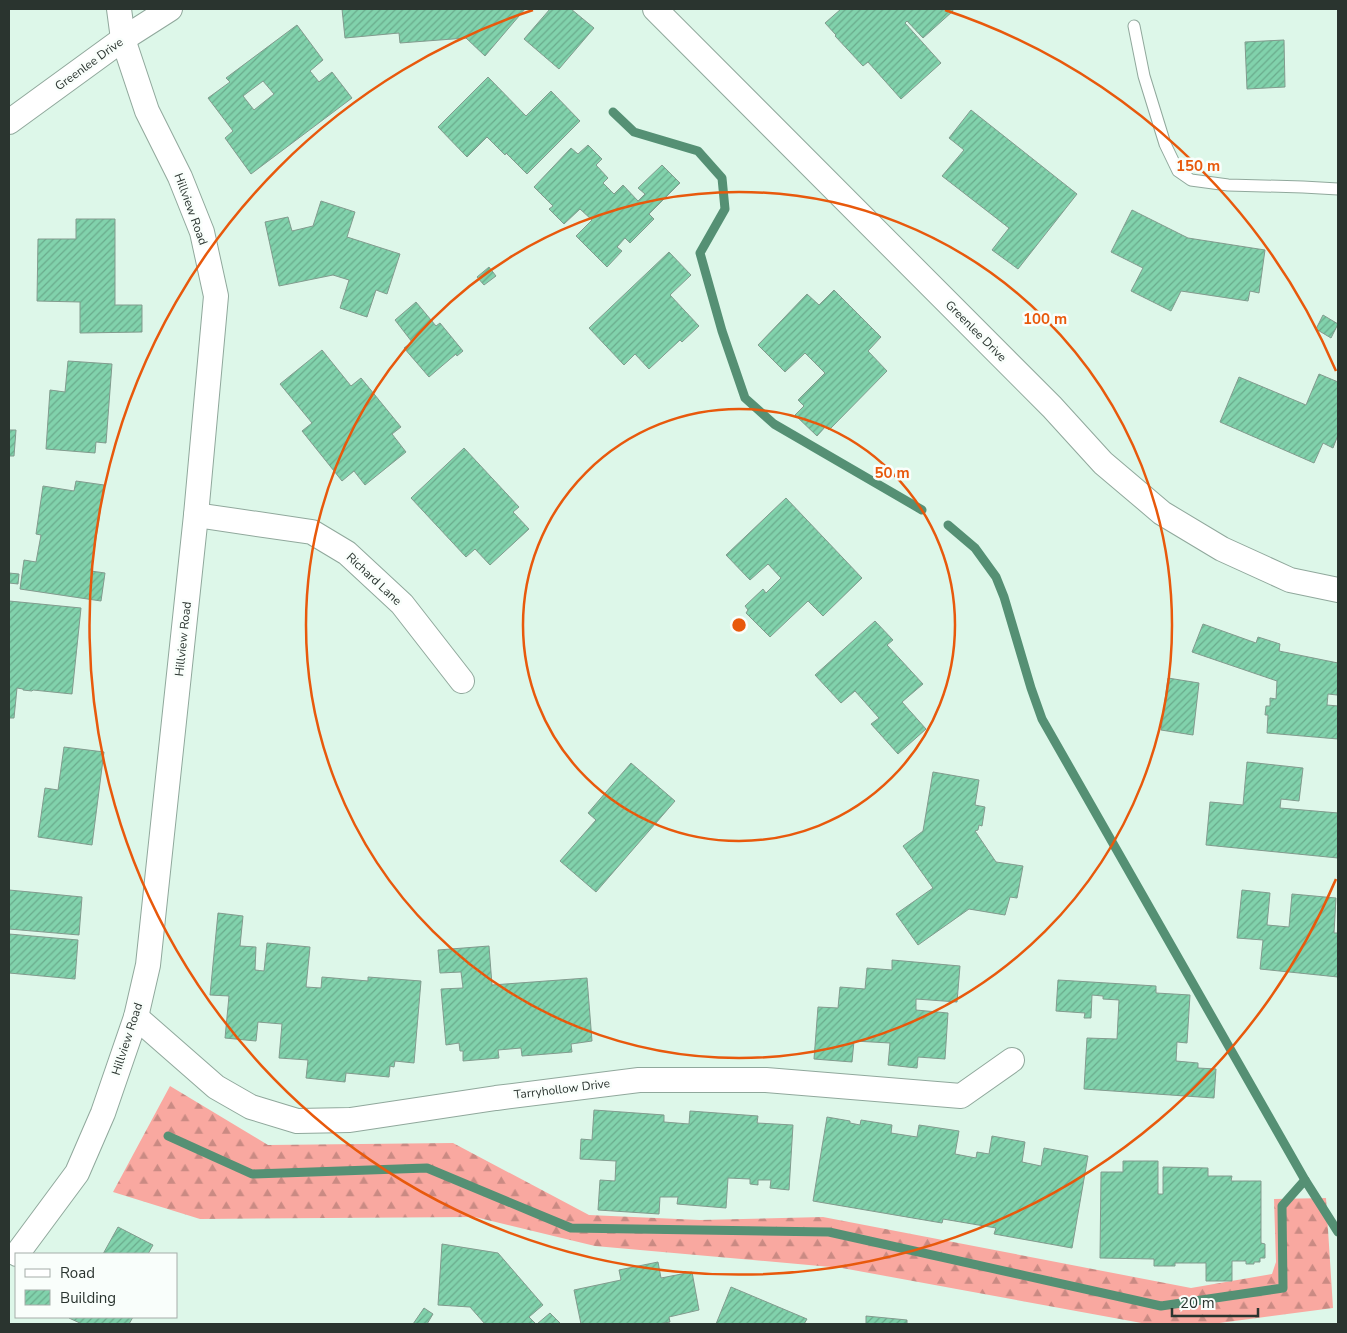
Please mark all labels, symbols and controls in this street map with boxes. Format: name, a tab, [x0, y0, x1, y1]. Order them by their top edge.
street label: Greenlee Drive	[52, 34, 126, 94]
text: 150 m	[1176, 156, 1220, 176]
street label: Hillview Road	[171, 171, 211, 247]
street label: Greenlee Drive	[942, 297, 1010, 365]
text: 100 m	[1023, 309, 1067, 329]
text: 50 m	[874, 463, 910, 483]
street label: Richard Lane	[343, 549, 405, 609]
street label: Hillview Road	[171, 601, 195, 677]
centre of rings	[730, 616, 748, 634]
street label: Hillview Road	[108, 1001, 146, 1077]
street label: Tarryhollow Drive	[513, 1075, 611, 1103]
legend	[15, 1253, 178, 1318]
text: Road	[60, 1263, 95, 1283]
scale bar	[1172, 1286, 1258, 1318]
text: Building	[60, 1288, 116, 1308]
text: 20 m	[1180, 1293, 1215, 1313]

